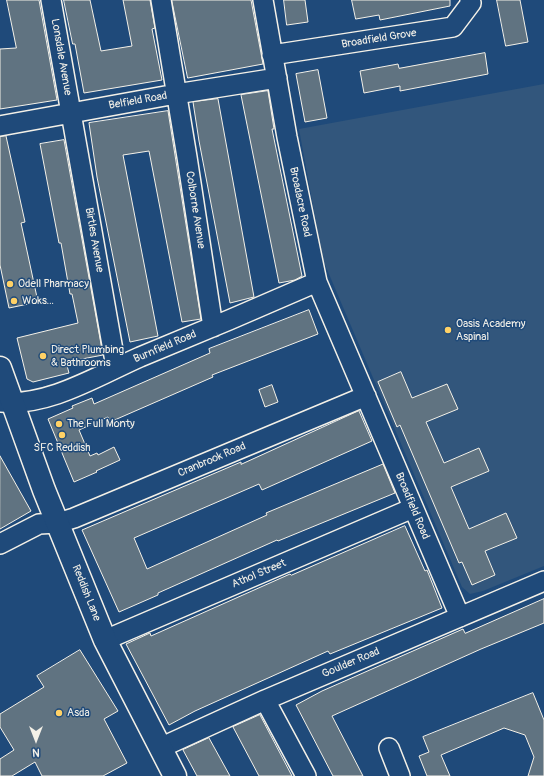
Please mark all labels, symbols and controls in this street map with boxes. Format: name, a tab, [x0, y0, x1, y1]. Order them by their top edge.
street label: Lonsdale Avenue	[48, 18, 74, 96]
street label: Broadfield Grove	[341, 27, 417, 51]
street label: Belfield Road	[108, 89, 168, 113]
street label: Broadacre Road	[286, 166, 314, 238]
street label: Colborne Avenue	[182, 170, 208, 250]
street label: Birtles Avenue	[82, 207, 106, 273]
place label: Odell Pharmacy	[18, 277, 89, 291]
marker: Odell Pharmacy	[5, 279, 15, 289]
place label: Woks...	[22, 294, 54, 308]
marker: Woks...	[9, 296, 19, 306]
place label: Oasis Academy Aspinal	[456, 317, 525, 343]
marker: Oasis Academy Aspinal	[443, 325, 453, 335]
street label: Burnfield Road	[132, 328, 198, 366]
place label: Direct Plumbing & Bathrooms	[51, 343, 124, 369]
marker: Direct Plumbing & Bathrooms	[38, 351, 48, 361]
place label: The Full Monty	[67, 417, 135, 431]
marker: The Full Monty	[54, 419, 64, 429]
marker: SFC Reddish	[57, 430, 67, 440]
street label: Cranbrook Road	[176, 440, 248, 480]
place label: SFC Reddish	[34, 441, 90, 455]
street label: Broadfield Road	[392, 471, 432, 541]
street label: Athol Street	[230, 557, 288, 591]
street label: Reddish Lane	[69, 563, 103, 623]
street label: Goulder Road	[320, 645, 382, 681]
place label: Asda	[67, 706, 90, 720]
marker: Asda	[54, 708, 64, 718]
north arrow	[16, 720, 56, 760]
text: N	[32, 746, 40, 759]

